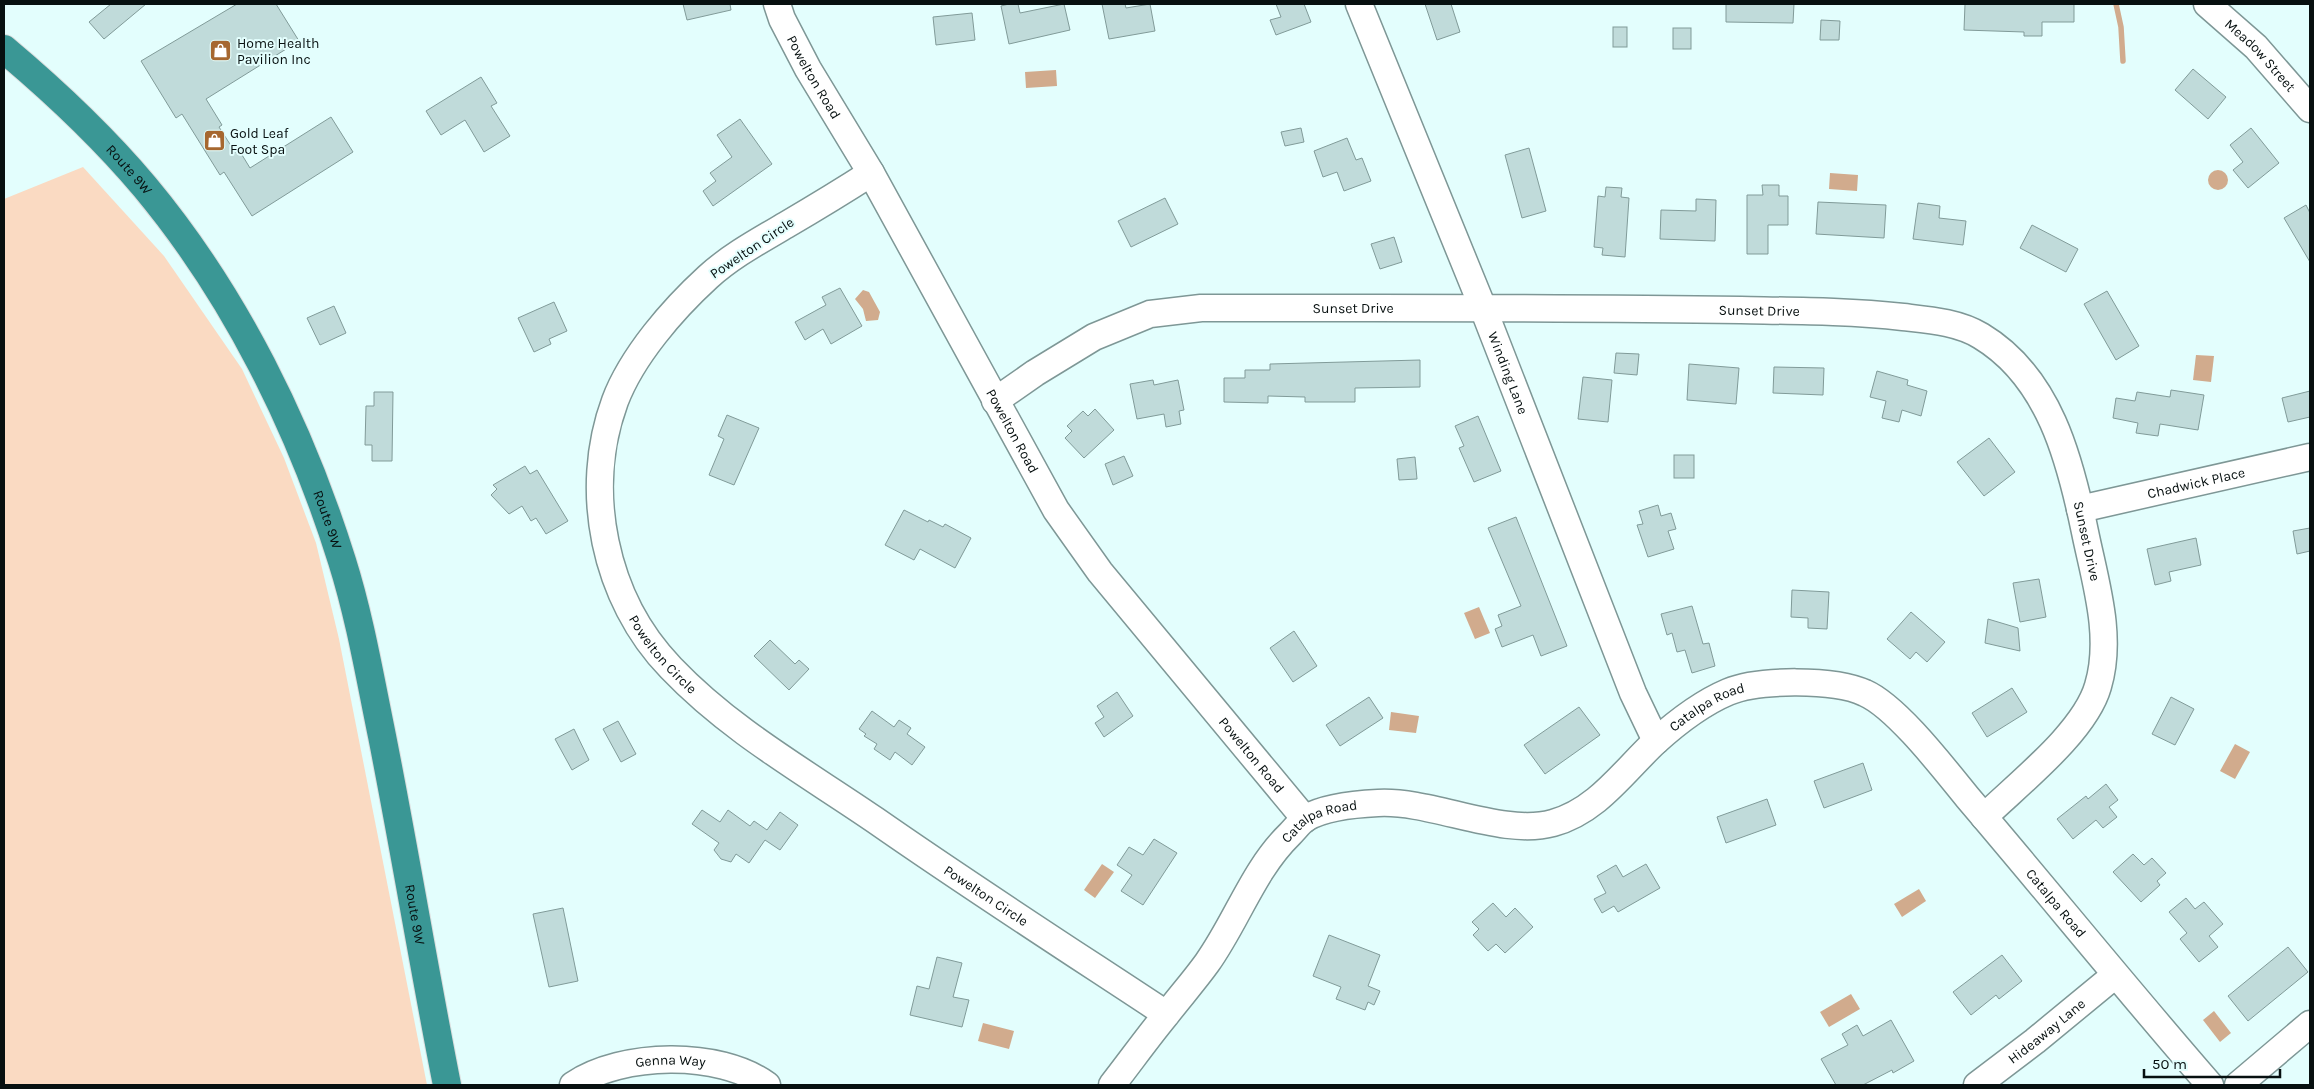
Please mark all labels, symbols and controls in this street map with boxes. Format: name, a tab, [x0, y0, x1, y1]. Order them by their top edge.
street label: Meadow Street	[2221, 15, 2299, 95]
street label: Powelton Road	[783, 32, 845, 122]
place label: Home Health Pavilion Inc	[237, 35, 320, 68]
shop icon: Home Health Pavilion Inc	[209, 39, 233, 63]
place label: Gold Leaf Foot Spa	[230, 125, 289, 158]
shop icon: Gold Leaf Foot Spa	[202, 129, 226, 153]
street label: Route 9W	[103, 141, 156, 198]
street label: Powelton Circle	[707, 214, 797, 282]
street label: Sunset Drive	[1313, 299, 1394, 316]
street label: Sunset Drive	[1718, 301, 1800, 320]
street label: Winding Lane	[1485, 329, 1532, 417]
street label: Powelton Road	[983, 386, 1043, 476]
street label: Chadwick Place	[2146, 463, 2247, 502]
street label: Route 9W	[310, 488, 346, 552]
street label: Sunset Drive	[2070, 500, 2104, 583]
street label: Powelton Circle	[625, 612, 700, 697]
street label: Catalpa Road	[1666, 679, 1746, 735]
street label: Powelton Road	[1215, 714, 1288, 796]
street label: Catalpa Road	[1278, 796, 1358, 846]
street label: Powelton Circle	[941, 861, 1031, 930]
street label: Catalpa Road	[2023, 865, 2090, 941]
street label: Route 9W	[401, 883, 429, 947]
street label: Hideaway Lane	[2004, 995, 2089, 1067]
scale bar	[2144, 1046, 2280, 1078]
street label: Genna Way	[634, 1051, 707, 1071]
text: 50 m	[2152, 1055, 2187, 1073]

